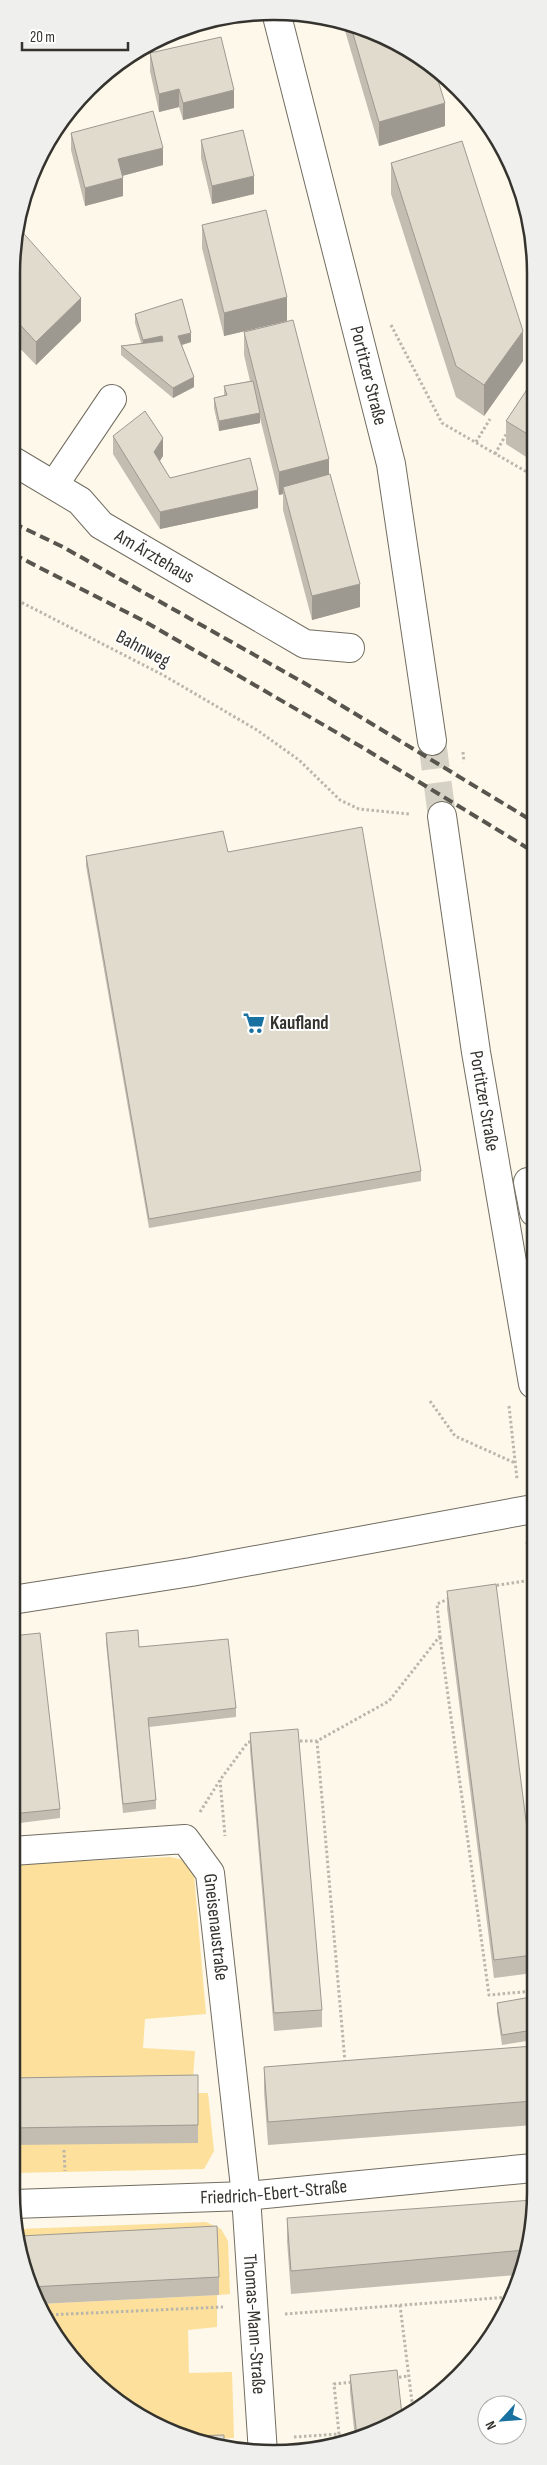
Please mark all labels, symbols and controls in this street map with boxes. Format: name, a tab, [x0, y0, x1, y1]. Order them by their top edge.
scale bar	[22, 20, 129, 52]
text: 20 m	[30, 28, 55, 47]
street label: Portitzer Straße	[345, 323, 392, 428]
street label: Am Ärztehaus	[110, 524, 199, 588]
street label: Bahnweg	[112, 625, 174, 673]
supermarket icon: Kaufland	[241, 1010, 267, 1036]
place label: Kaufland	[270, 1012, 329, 1035]
street label: Portitzer Straße	[464, 1049, 504, 1153]
street label: Gneisenaustraße	[199, 1872, 233, 1982]
street label: Friedrich-Ebert-Straße	[200, 2175, 348, 2209]
street label: Thomas-Mann-Straße	[238, 2253, 271, 2395]
north arrow	[477, 2395, 527, 2445]
text: N	[481, 2418, 500, 2433]

